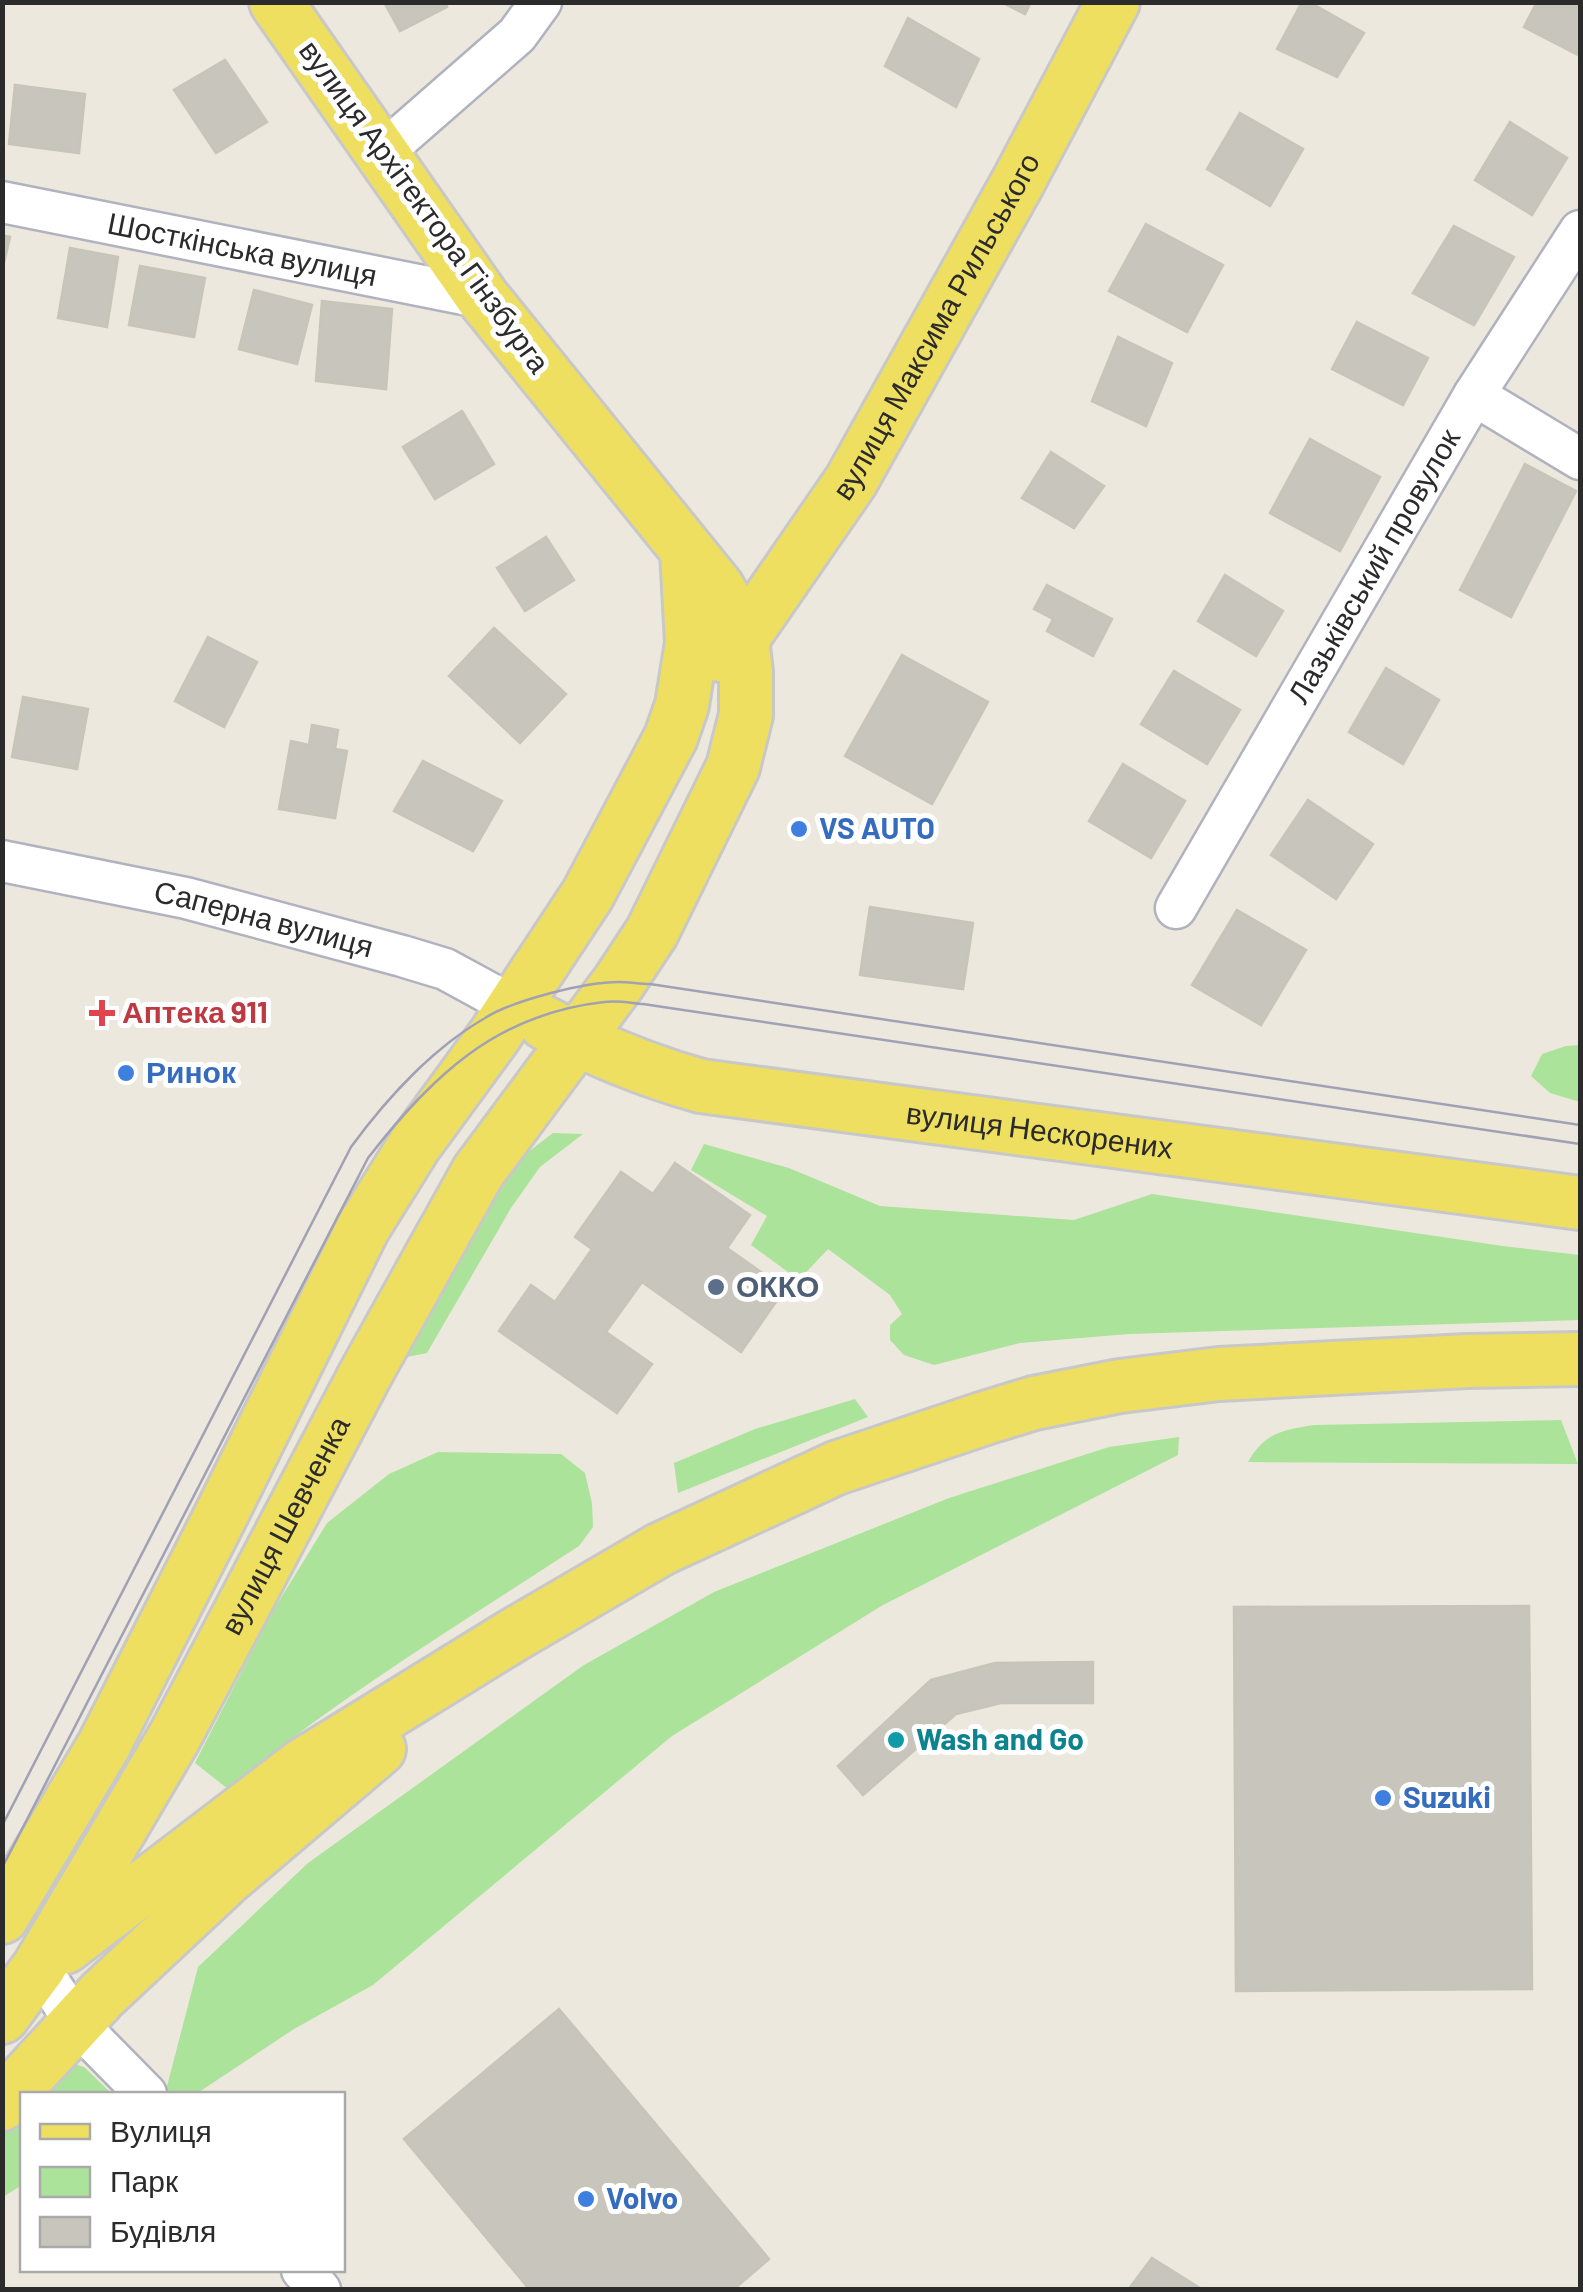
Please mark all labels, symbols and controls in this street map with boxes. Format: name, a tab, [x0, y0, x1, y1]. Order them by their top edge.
street label: вулиця Архітектора Гінзбурга	[293, 33, 559, 379]
street label: вулиця Максима Рильського	[824, 146, 1046, 506]
street label: Шосткінська вулиця	[105, 204, 380, 292]
street label: Лазьківський провулок	[1279, 421, 1467, 709]
place label: VS AUTO	[819, 809, 935, 845]
marker: VS AUTO	[788, 818, 810, 840]
street label: Саперна вулиця	[151, 872, 377, 963]
place label: Аптека 911	[122, 993, 268, 1029]
marker: Аптека 911	[91, 1002, 113, 1024]
place label: Ринок	[146, 1053, 237, 1089]
marker: Ринок	[115, 1062, 137, 1084]
street label: вулиця Нескорених	[904, 1094, 1175, 1165]
place label: ОККО	[736, 1267, 819, 1303]
marker: ОККО	[705, 1276, 727, 1298]
street label: вулиця Шевченка	[212, 1409, 356, 1640]
place label: Wash and Go	[916, 1720, 1084, 1756]
marker: Wash and Go	[885, 1729, 907, 1751]
place label: Suzuki	[1403, 1778, 1491, 1814]
marker: Suzuki	[1372, 1787, 1394, 1809]
legend	[20, 2092, 345, 2272]
text: Вулиця	[110, 2112, 212, 2148]
text: Парк	[110, 2162, 179, 2198]
place label: Volvo	[606, 2179, 678, 2215]
marker: Volvo	[575, 2188, 597, 2210]
text: Будівля	[110, 2212, 216, 2248]

